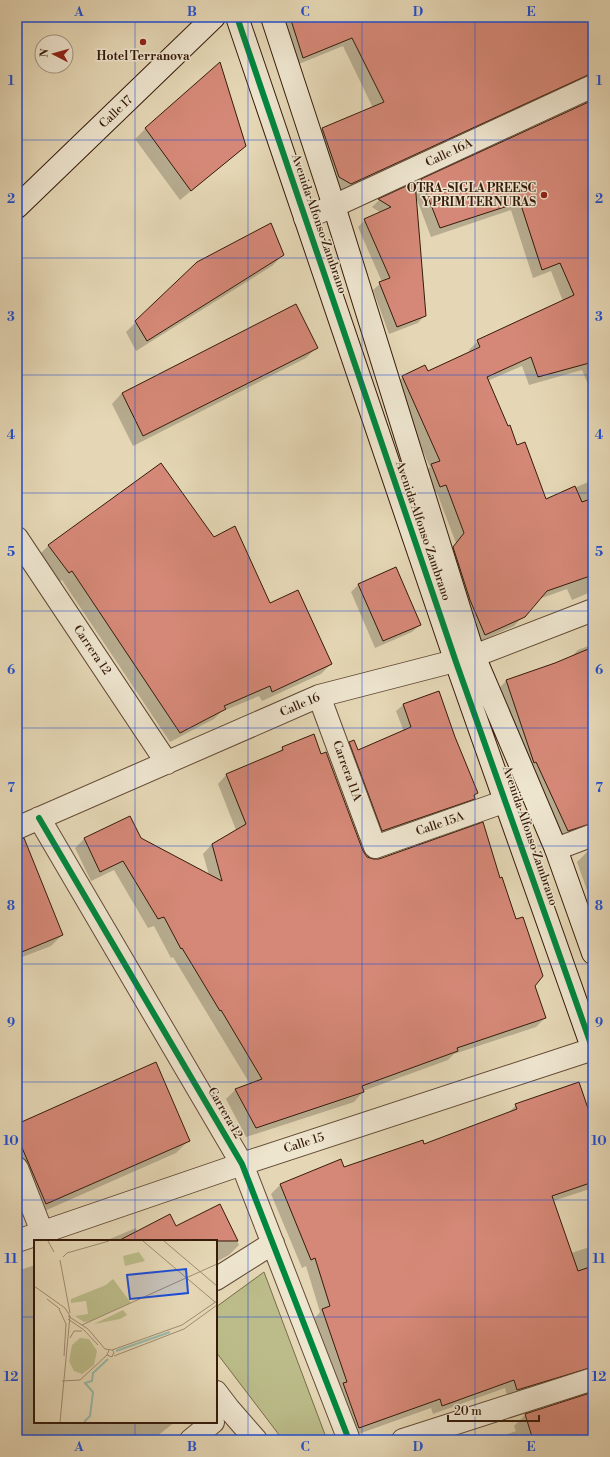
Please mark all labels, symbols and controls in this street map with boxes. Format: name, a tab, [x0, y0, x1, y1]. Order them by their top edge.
text: A	[73, 4, 84, 20]
text: B	[187, 4, 197, 20]
text: C	[300, 4, 310, 20]
text: D	[413, 4, 423, 20]
text: E	[526, 4, 536, 20]
north arrow	[34, 34, 74, 74]
marker: Hotel Terranova	[138, 37, 148, 47]
text: N	[38, 48, 52, 58]
place label: Hotel Terranova	[97, 49, 190, 64]
text: 1	[8, 73, 15, 89]
text: 1	[596, 73, 603, 89]
street label: Calle 17	[96, 93, 136, 131]
street label: Calle 16A	[423, 135, 476, 170]
street label: Avenida Alfonso Zambrano	[288, 151, 350, 296]
place label: OTRA-SIGLA PREESC Y PRIM TERNURAS	[407, 181, 536, 210]
marker: OTRA-SIGLA PREESC Y PRIM TERNURAS	[539, 190, 549, 200]
text: 2	[7, 191, 15, 207]
text: 2	[595, 191, 603, 207]
text: 3	[7, 309, 15, 325]
text: 3	[595, 309, 603, 325]
text: 4	[7, 427, 16, 443]
text: 4	[595, 427, 604, 443]
street label: Avenida Alfonso Zambrano	[392, 458, 454, 603]
text: 5	[7, 544, 15, 560]
text: 5	[595, 544, 603, 560]
street label: Carrera 12	[70, 622, 114, 678]
text: 6	[7, 662, 15, 678]
text: 6	[595, 662, 603, 678]
street label: Calle 16	[278, 690, 322, 720]
street label: Carrera 11A	[329, 739, 365, 804]
street label: Avenida Alfonso Zambrano	[499, 763, 561, 908]
text: 7	[7, 780, 15, 796]
text: 7	[595, 780, 603, 796]
street label: Calle 15A	[414, 809, 467, 839]
text: 8	[7, 898, 15, 914]
text: 8	[595, 898, 603, 914]
text: 9	[7, 1015, 15, 1031]
text: 9	[595, 1015, 603, 1031]
street label: Carrera 12	[204, 1085, 246, 1141]
street label: Calle 15	[282, 1129, 327, 1157]
text: 10	[3, 1133, 19, 1149]
text: 10	[591, 1133, 607, 1149]
inset map	[34, 1240, 217, 1423]
text: 11	[5, 1251, 18, 1267]
text: 11	[593, 1251, 606, 1267]
text: 12	[4, 1369, 18, 1385]
text: 12	[592, 1369, 606, 1385]
scale bar	[448, 1397, 539, 1423]
text: 20 m	[454, 1404, 482, 1419]
text: A	[73, 1439, 84, 1455]
text: B	[187, 1439, 197, 1455]
text: C	[300, 1439, 310, 1455]
text: D	[413, 1439, 423, 1455]
text: E	[526, 1439, 536, 1455]

